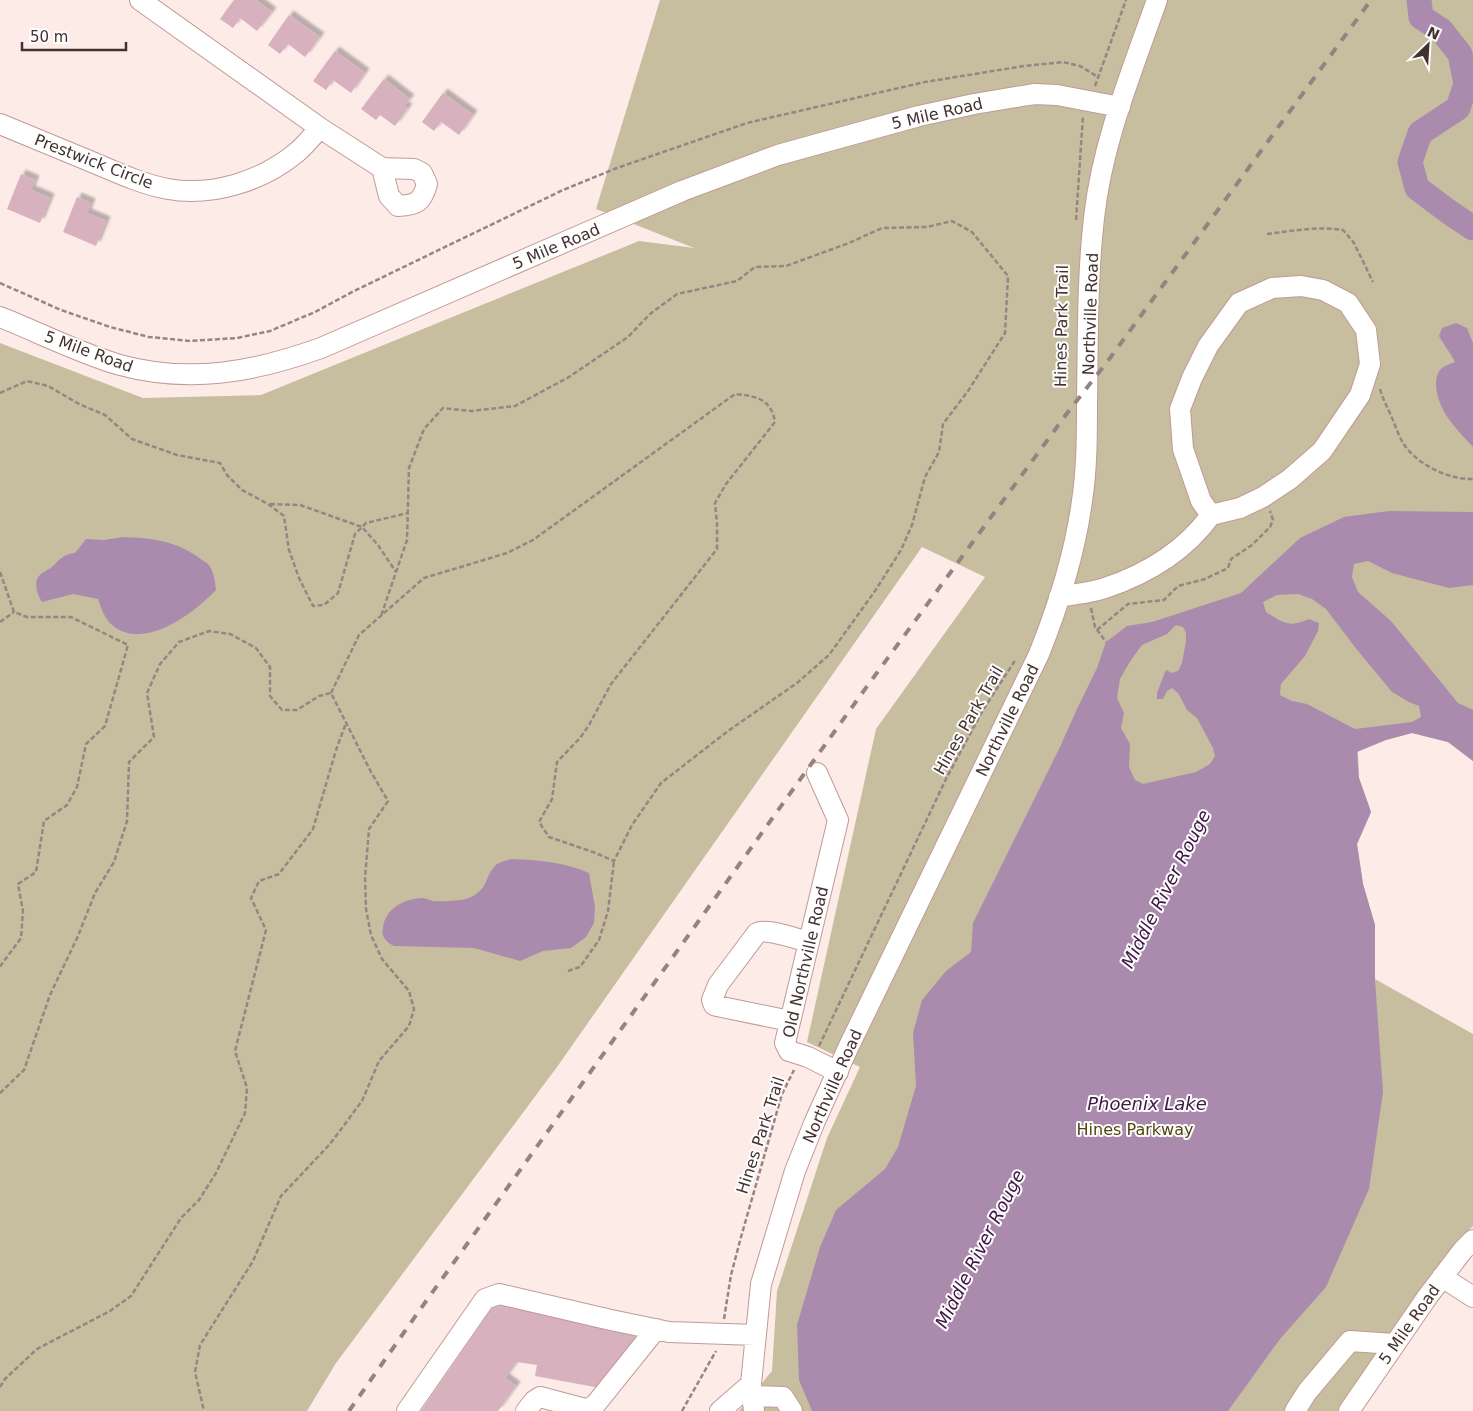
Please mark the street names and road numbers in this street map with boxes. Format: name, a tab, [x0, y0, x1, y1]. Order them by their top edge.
street label: 5 Mile Road	[890, 94, 985, 133]
street label: Prestwick Circle	[32, 130, 156, 193]
street label: 5 Mile Road	[510, 220, 603, 273]
street label: Northville Road	[1079, 252, 1102, 376]
street label: Hines Park Trail	[1051, 265, 1072, 387]
street label: 5 Mile Road	[42, 327, 136, 376]
street label: Northville Road	[972, 661, 1043, 779]
street label: Hines Park Trail	[930, 663, 1007, 778]
street label: Old Northville Road	[779, 884, 832, 1040]
street label: Northville Road	[799, 1026, 866, 1146]
street label: Hines Park Trail	[733, 1074, 788, 1196]
street label: 5 Mile Road	[1375, 1281, 1444, 1368]

